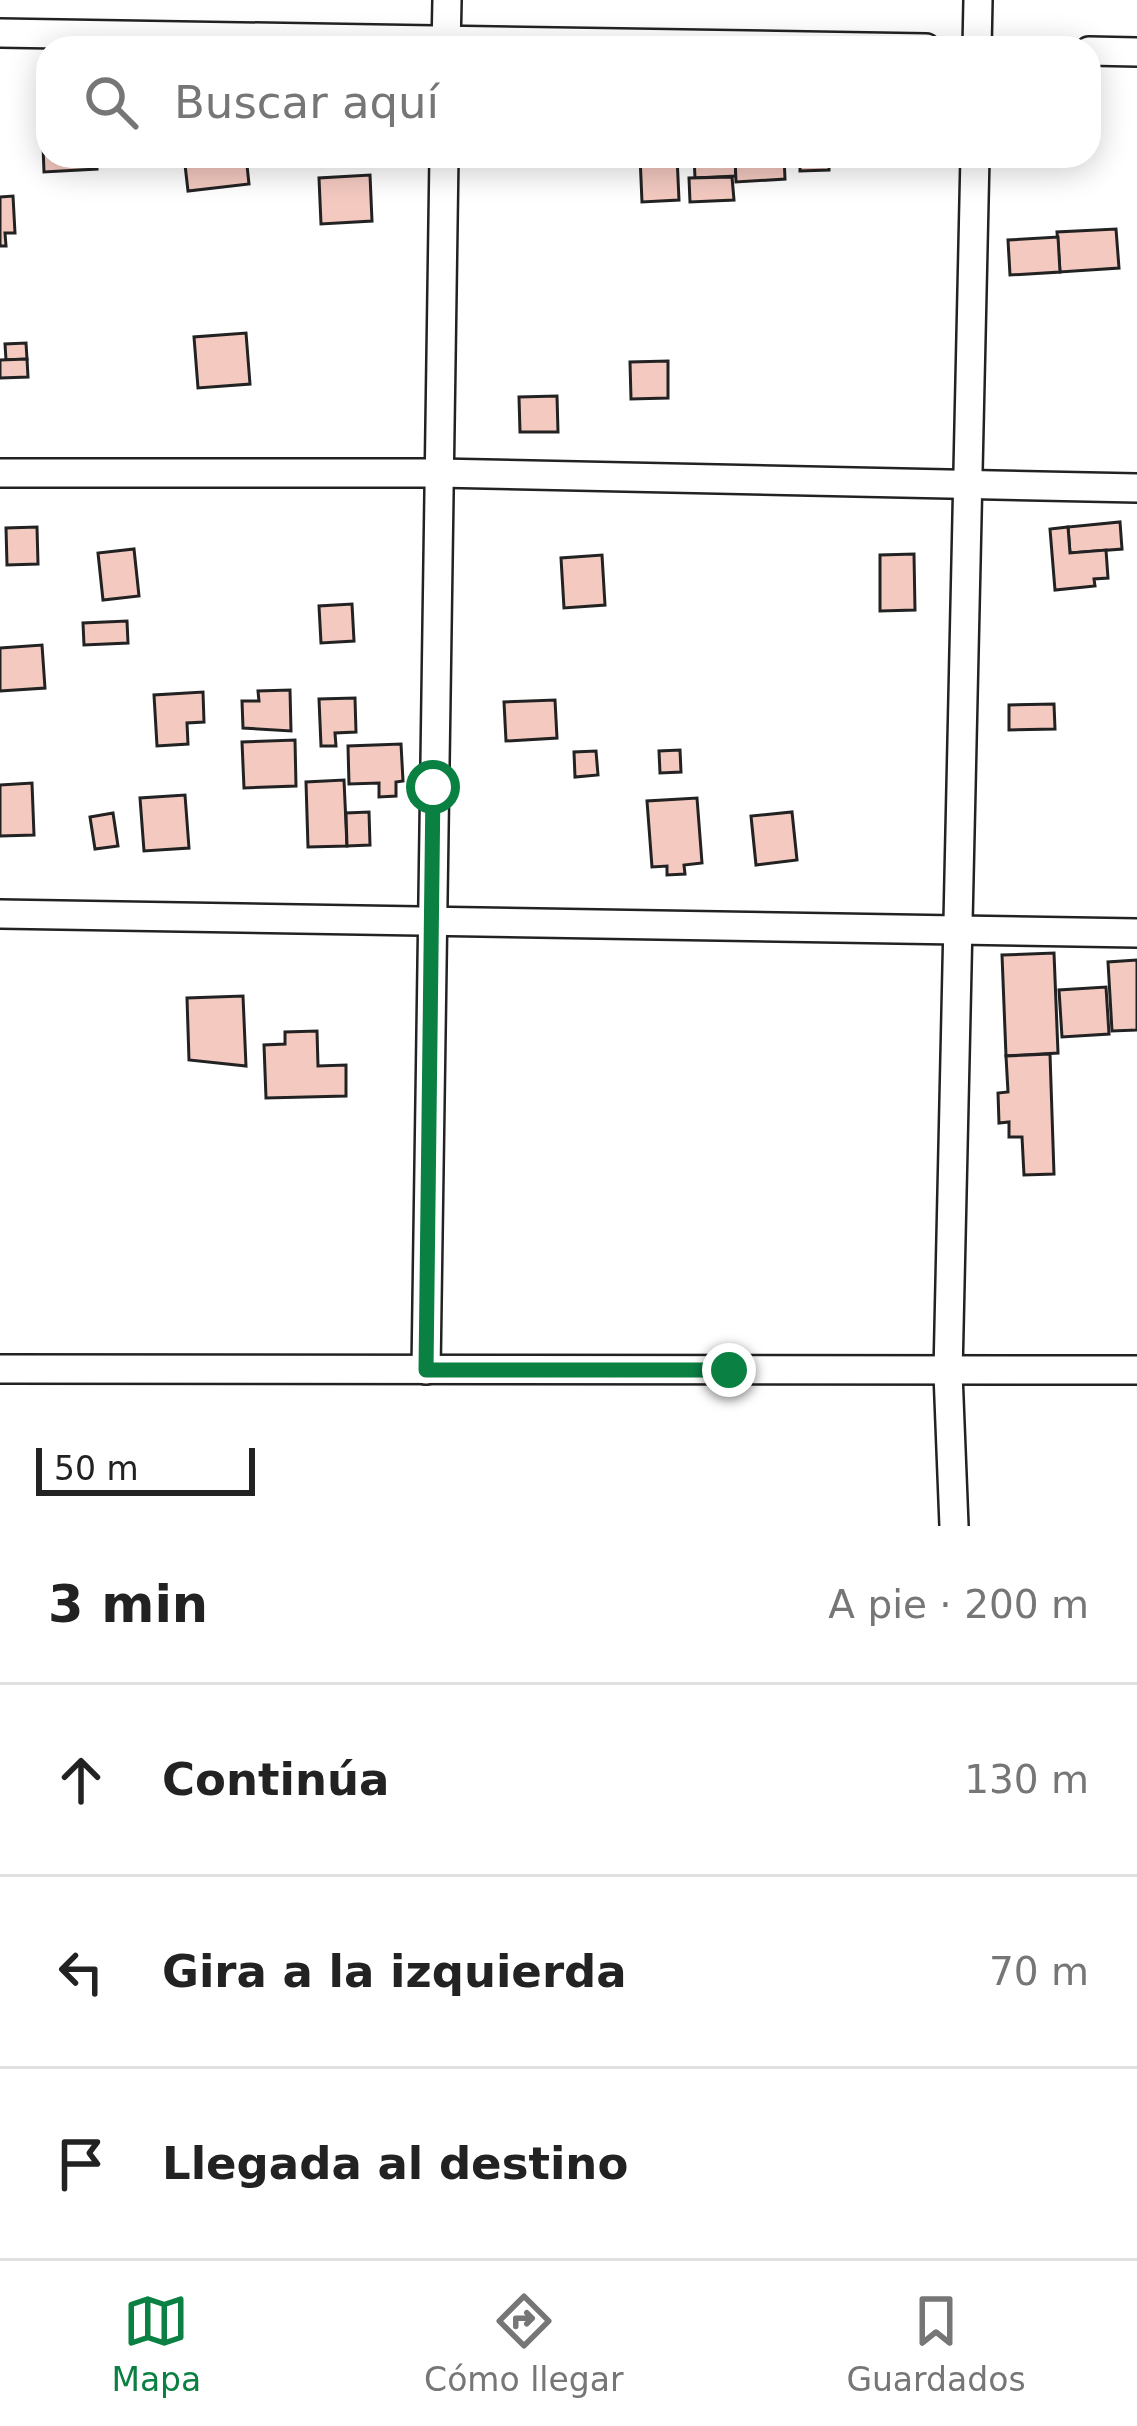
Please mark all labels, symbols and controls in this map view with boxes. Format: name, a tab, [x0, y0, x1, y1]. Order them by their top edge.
search box	[36, 36, 1101, 168]
icon: search	[78, 69, 144, 135]
text: Buscar aquí	[174, 76, 439, 129]
route start	[406, 760, 460, 814]
route end	[702, 1343, 756, 1397]
scale bar	[36, 1442, 255, 1495]
text: 50 m	[54, 1449, 139, 1488]
text: 3 min	[48, 1575, 208, 1634]
text: A pie · 200 m	[828, 1582, 1089, 1627]
icon: ahead	[48, 1747, 114, 1813]
text: Continúa	[162, 1753, 389, 1806]
text: 130 m	[964, 1757, 1089, 1802]
icon: left	[48, 1939, 114, 2005]
text: Gira a la izquierda	[162, 1945, 627, 1998]
text: 70 m	[989, 1949, 1089, 1994]
icon: arrive	[48, 2131, 114, 2197]
text: Llegada al destino	[162, 2137, 628, 2190]
tab: Mapa	[111, 2288, 201, 2399]
tab: Cómo llegar	[424, 2288, 624, 2399]
tab: Guardados	[846, 2288, 1026, 2399]

